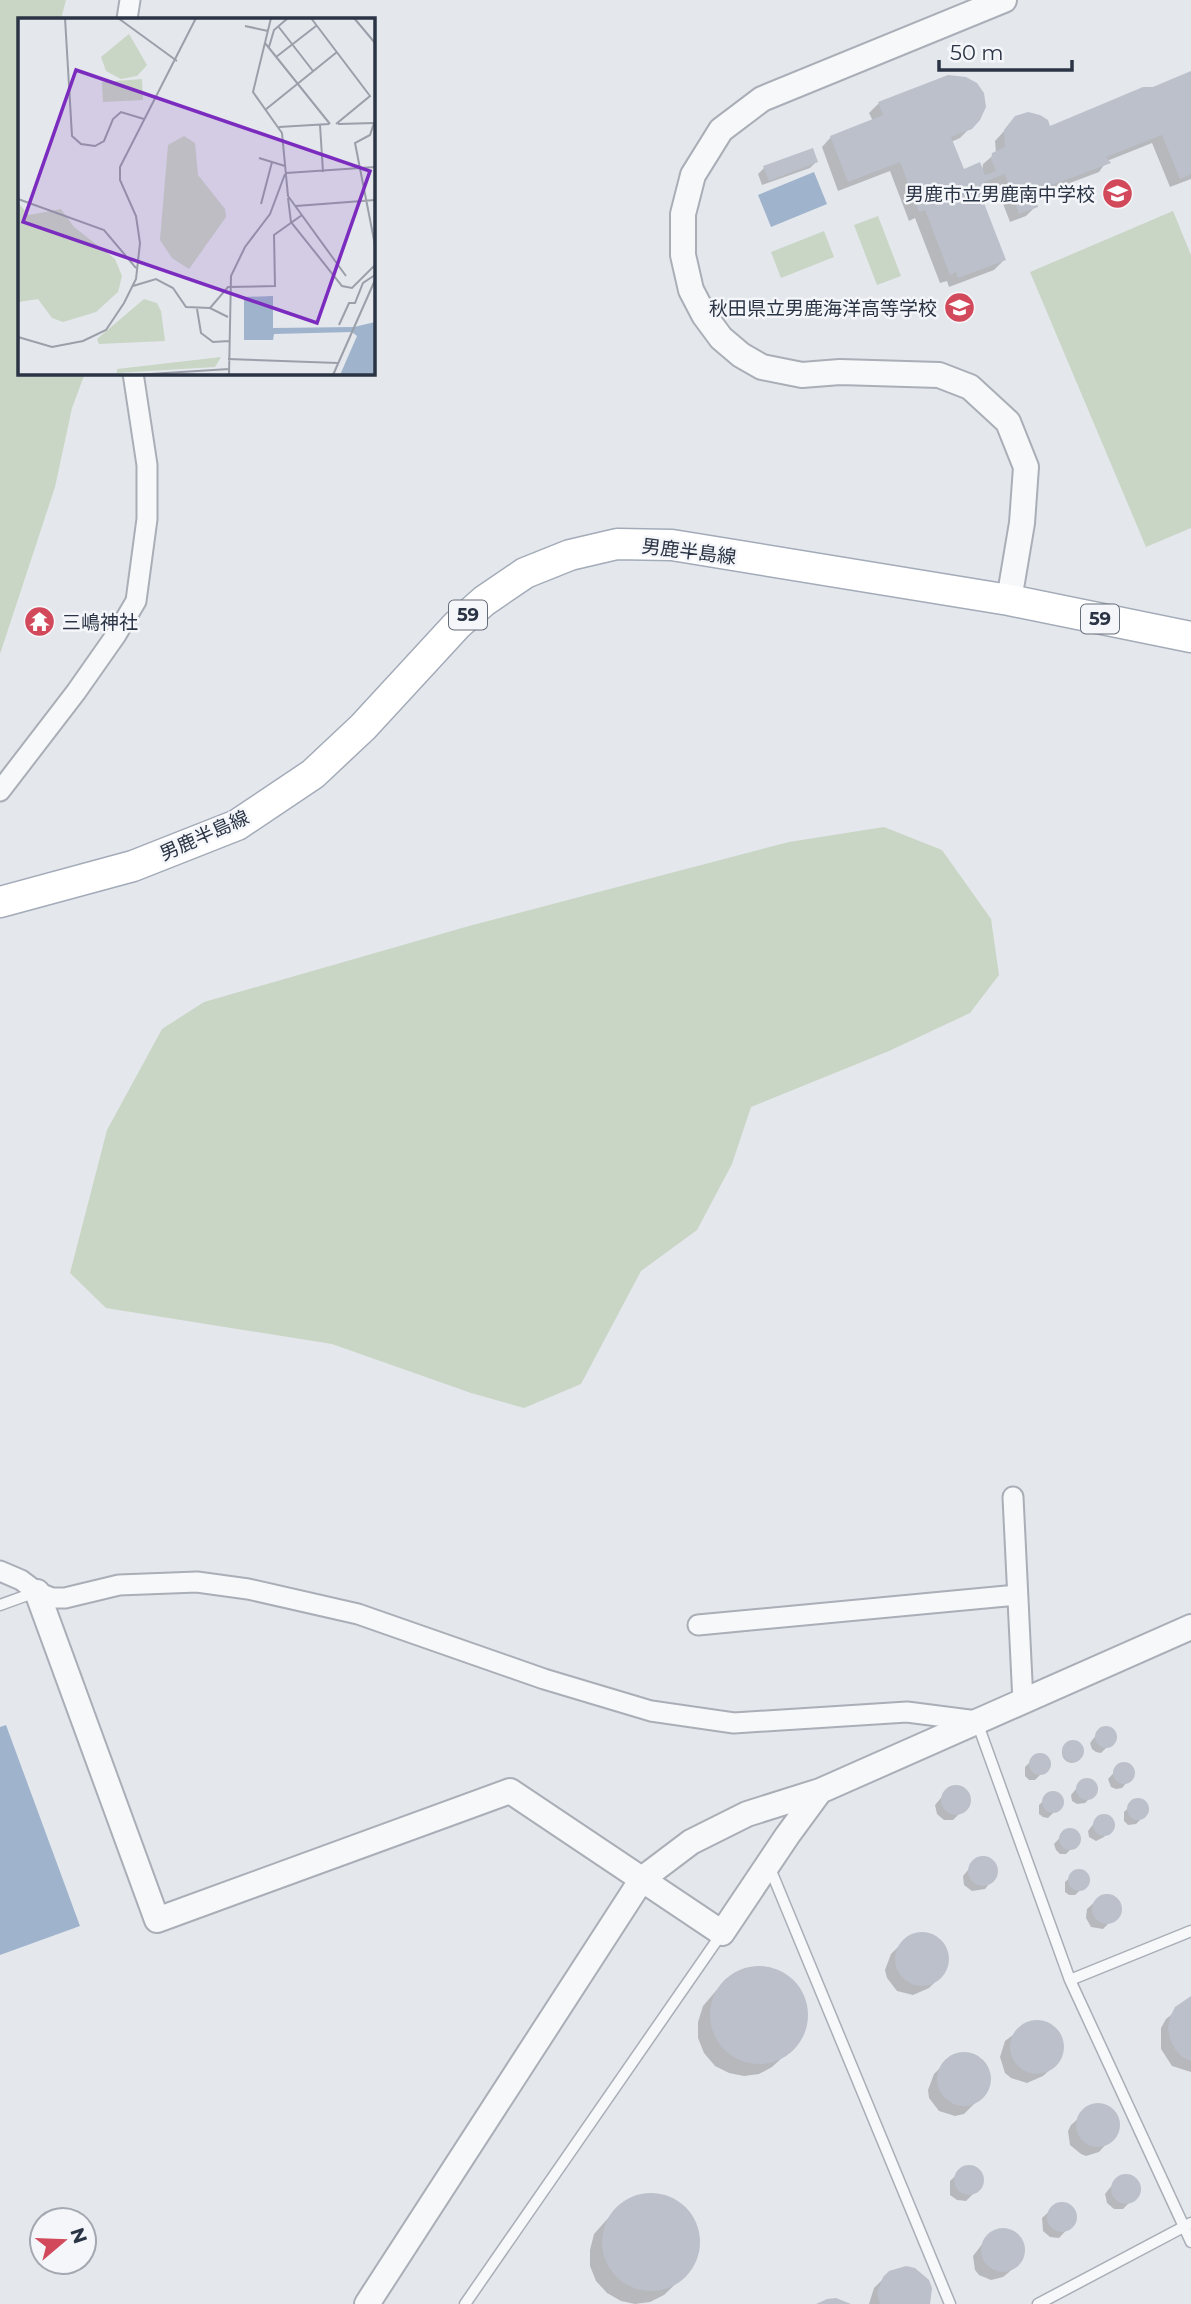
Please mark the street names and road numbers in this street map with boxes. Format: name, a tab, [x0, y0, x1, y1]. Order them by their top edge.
street label: 男鹿半島線	[640, 534, 737, 569]
road number: 59	[449, 600, 487, 630]
road number: 59	[1081, 604, 1119, 634]
street label: 男鹿半島線	[156, 806, 252, 865]

